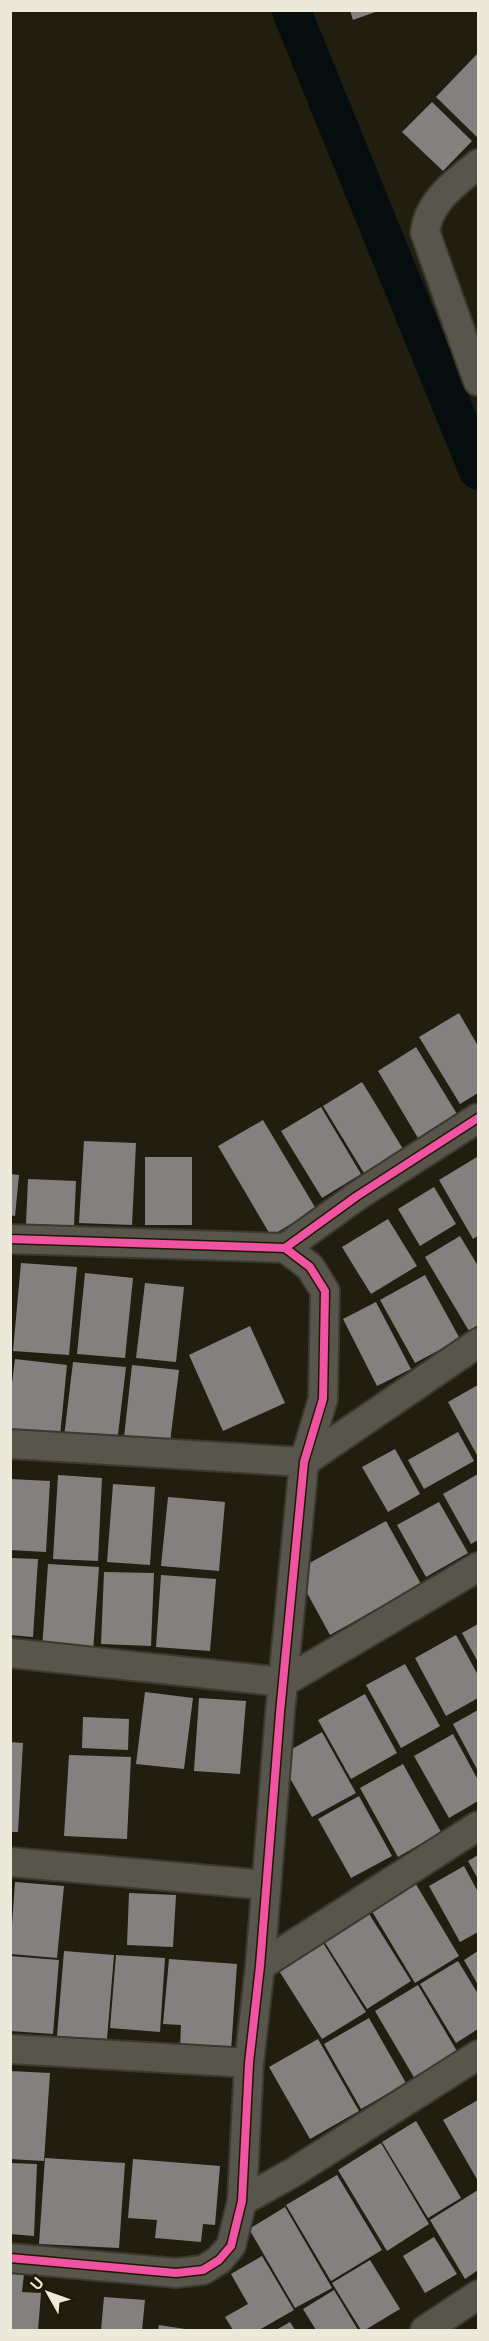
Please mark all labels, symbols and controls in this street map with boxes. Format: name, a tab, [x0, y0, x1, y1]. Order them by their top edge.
north arrow	[18, 2263, 78, 2323]
text: U	[25, 2273, 48, 2295]

